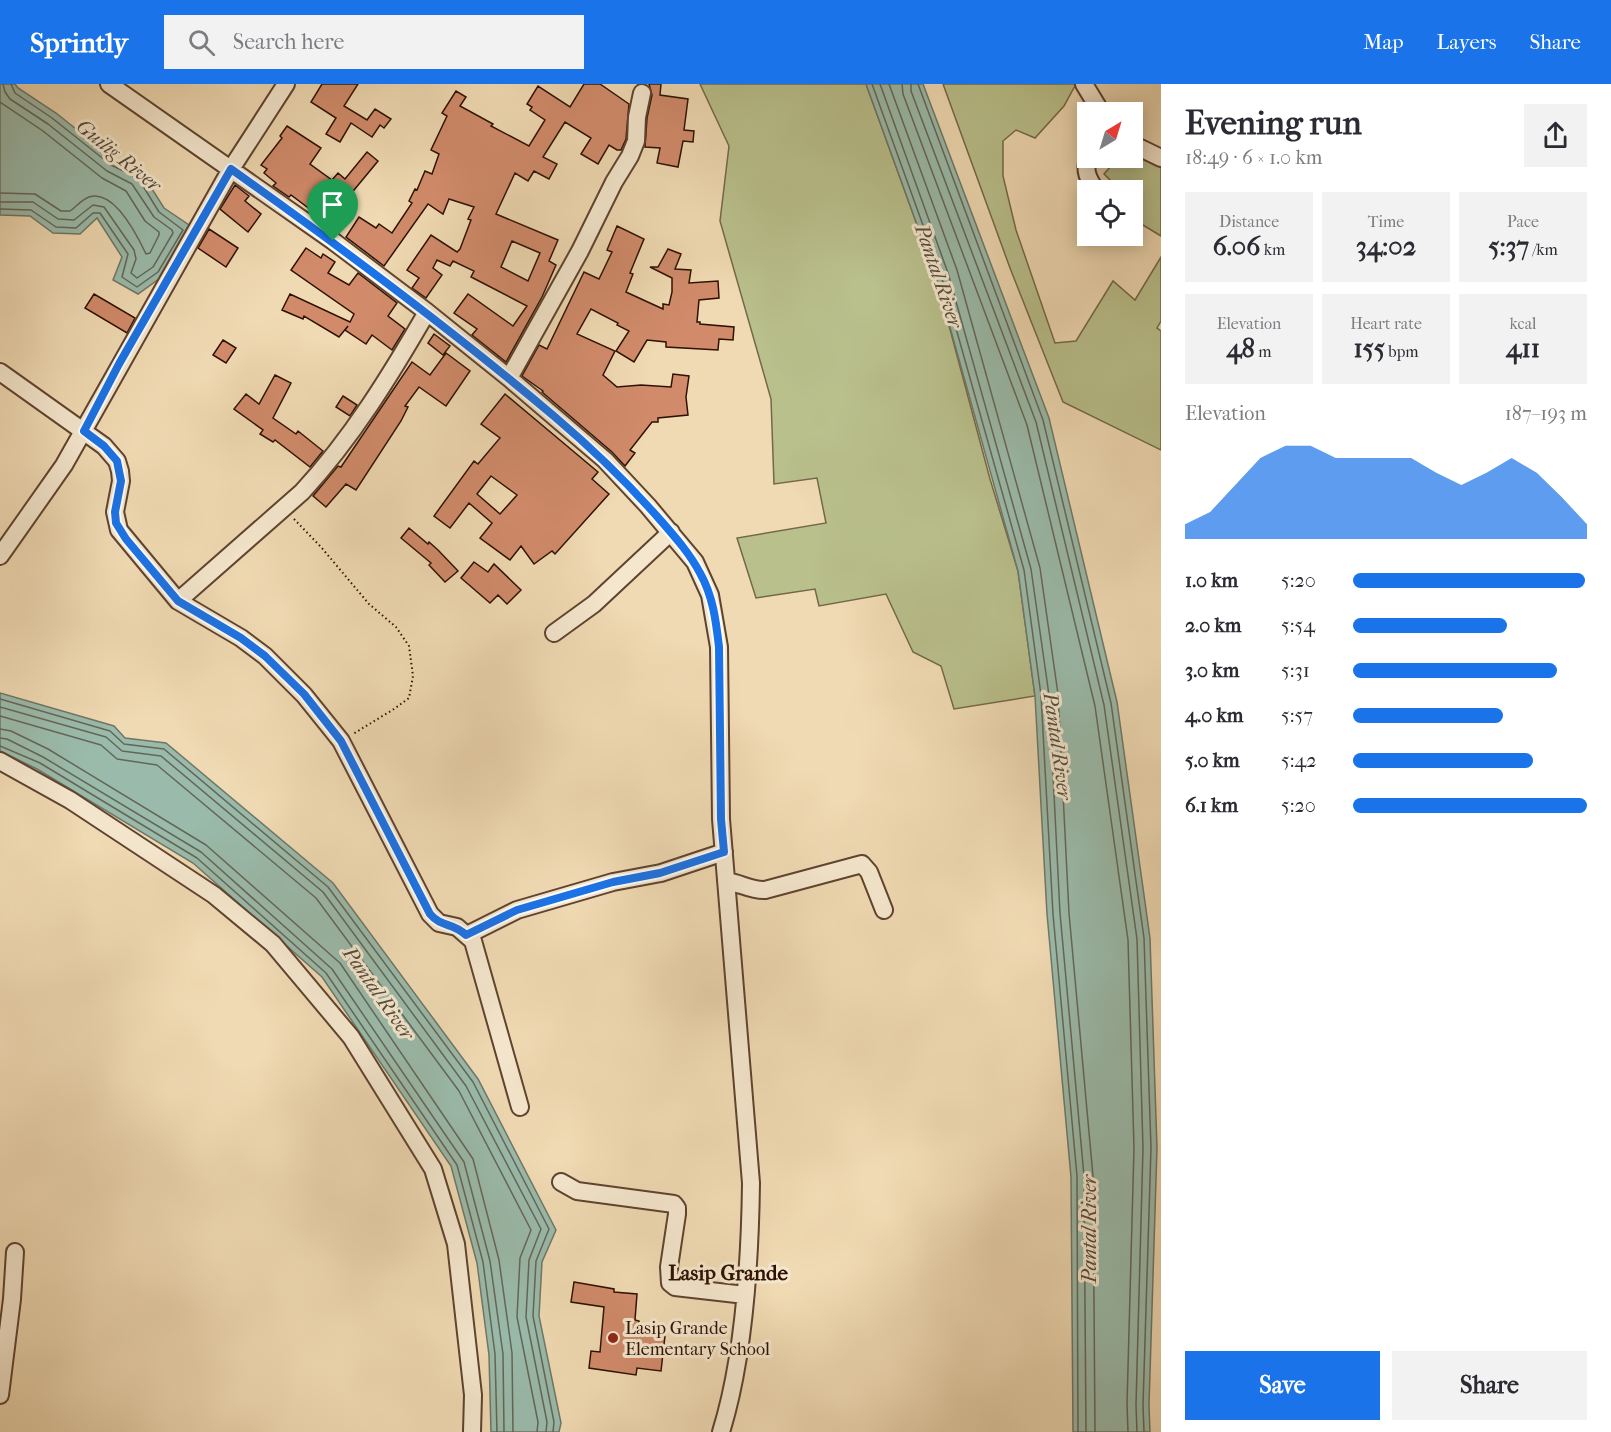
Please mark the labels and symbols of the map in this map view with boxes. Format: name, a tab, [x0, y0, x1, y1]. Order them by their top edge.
north arrow	[1077, 102, 1143, 168]
water label: Guilig River	[72, 114, 167, 198]
pin	[307, 179, 358, 241]
water label: Pantal River	[910, 220, 968, 333]
water label: Pantal River	[1038, 690, 1077, 803]
water label: Pantal River	[338, 942, 420, 1046]
water label: Pantal River	[1078, 1173, 1101, 1284]
district label: Lasip Grande	[668, 1261, 788, 1285]
place label: Lasip Grande Elementary School	[625, 1318, 770, 1360]
marker: Lasip Grande Elementary School	[606, 1331, 620, 1345]

